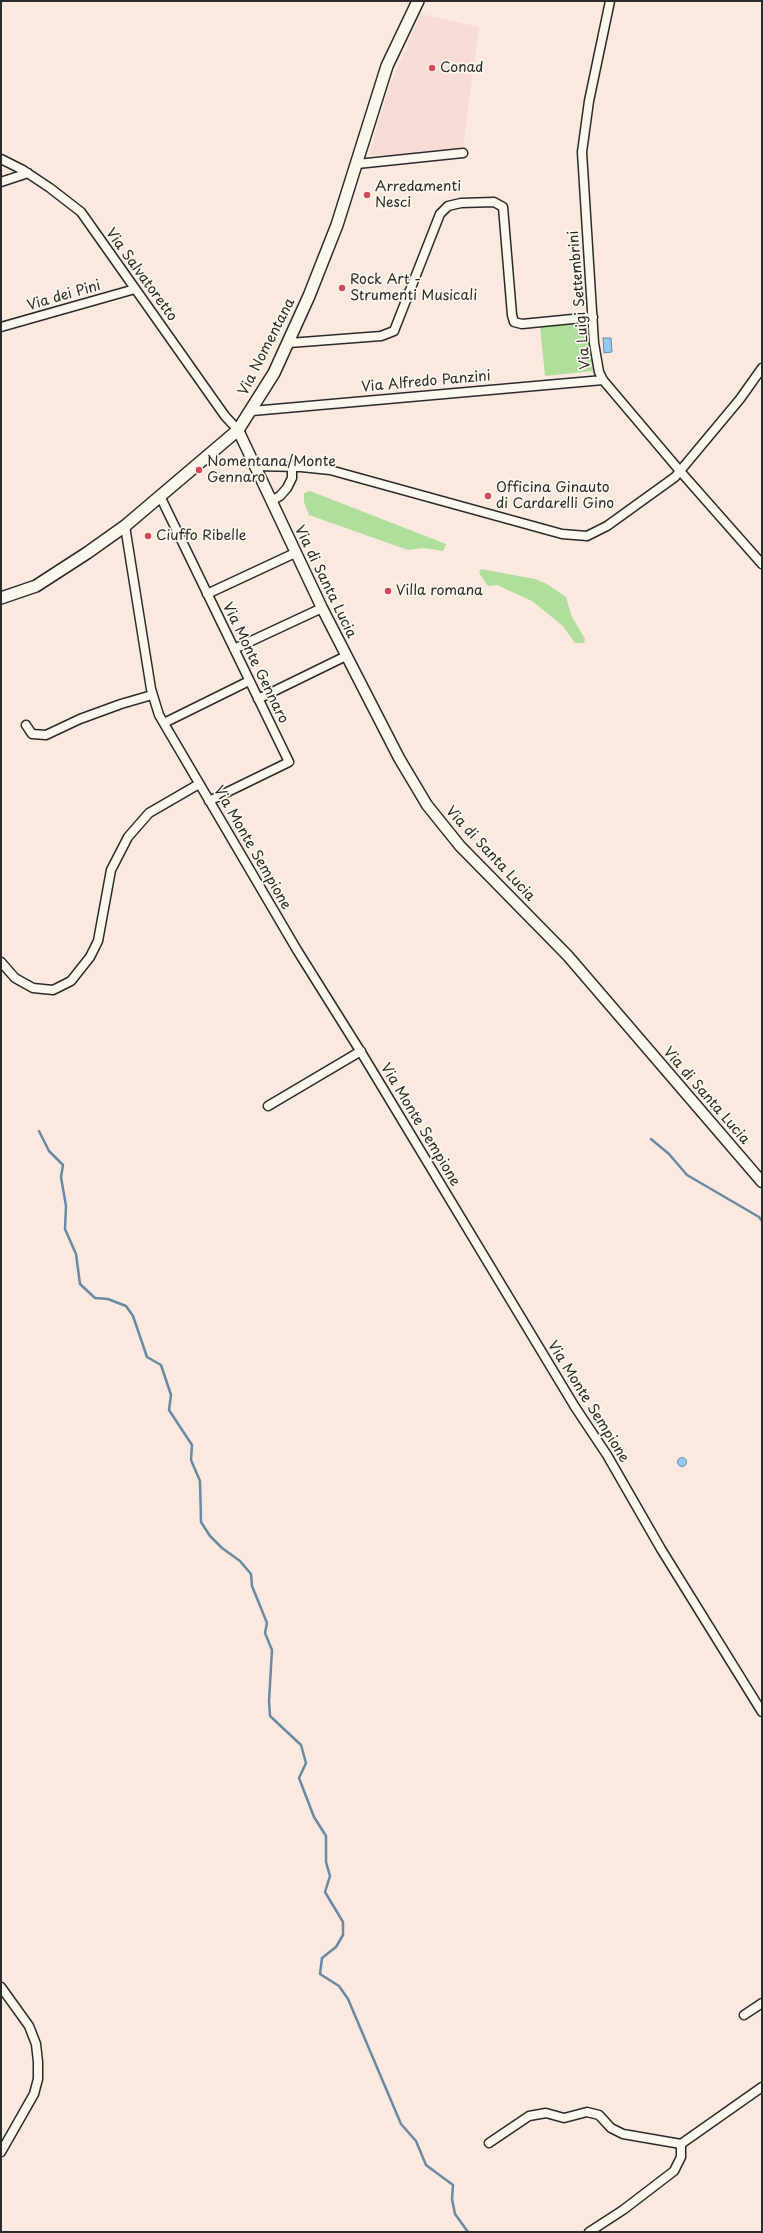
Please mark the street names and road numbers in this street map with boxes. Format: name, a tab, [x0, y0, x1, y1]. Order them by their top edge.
street label: Via Salvatoretto	[102, 225, 180, 325]
street label: Via Luigi Settembrini	[566, 230, 594, 370]
street label: Via dei Pini	[25, 277, 103, 315]
street label: Via Nomentana	[235, 296, 299, 398]
street label: Via Alfredo Panzini	[361, 368, 491, 396]
street label: Via di Santa Lucia	[290, 523, 360, 641]
street label: Via Monte Gennaro	[218, 600, 292, 726]
street label: Via Monte Sempione	[210, 783, 294, 913]
street label: Via di Santa Lucia	[442, 803, 538, 905]
street label: Via di Santa Lucia	[659, 1044, 753, 1148]
street label: Via Monte Sempione	[377, 1061, 463, 1189]
street label: Via Monte Sempione	[544, 1338, 632, 1466]

